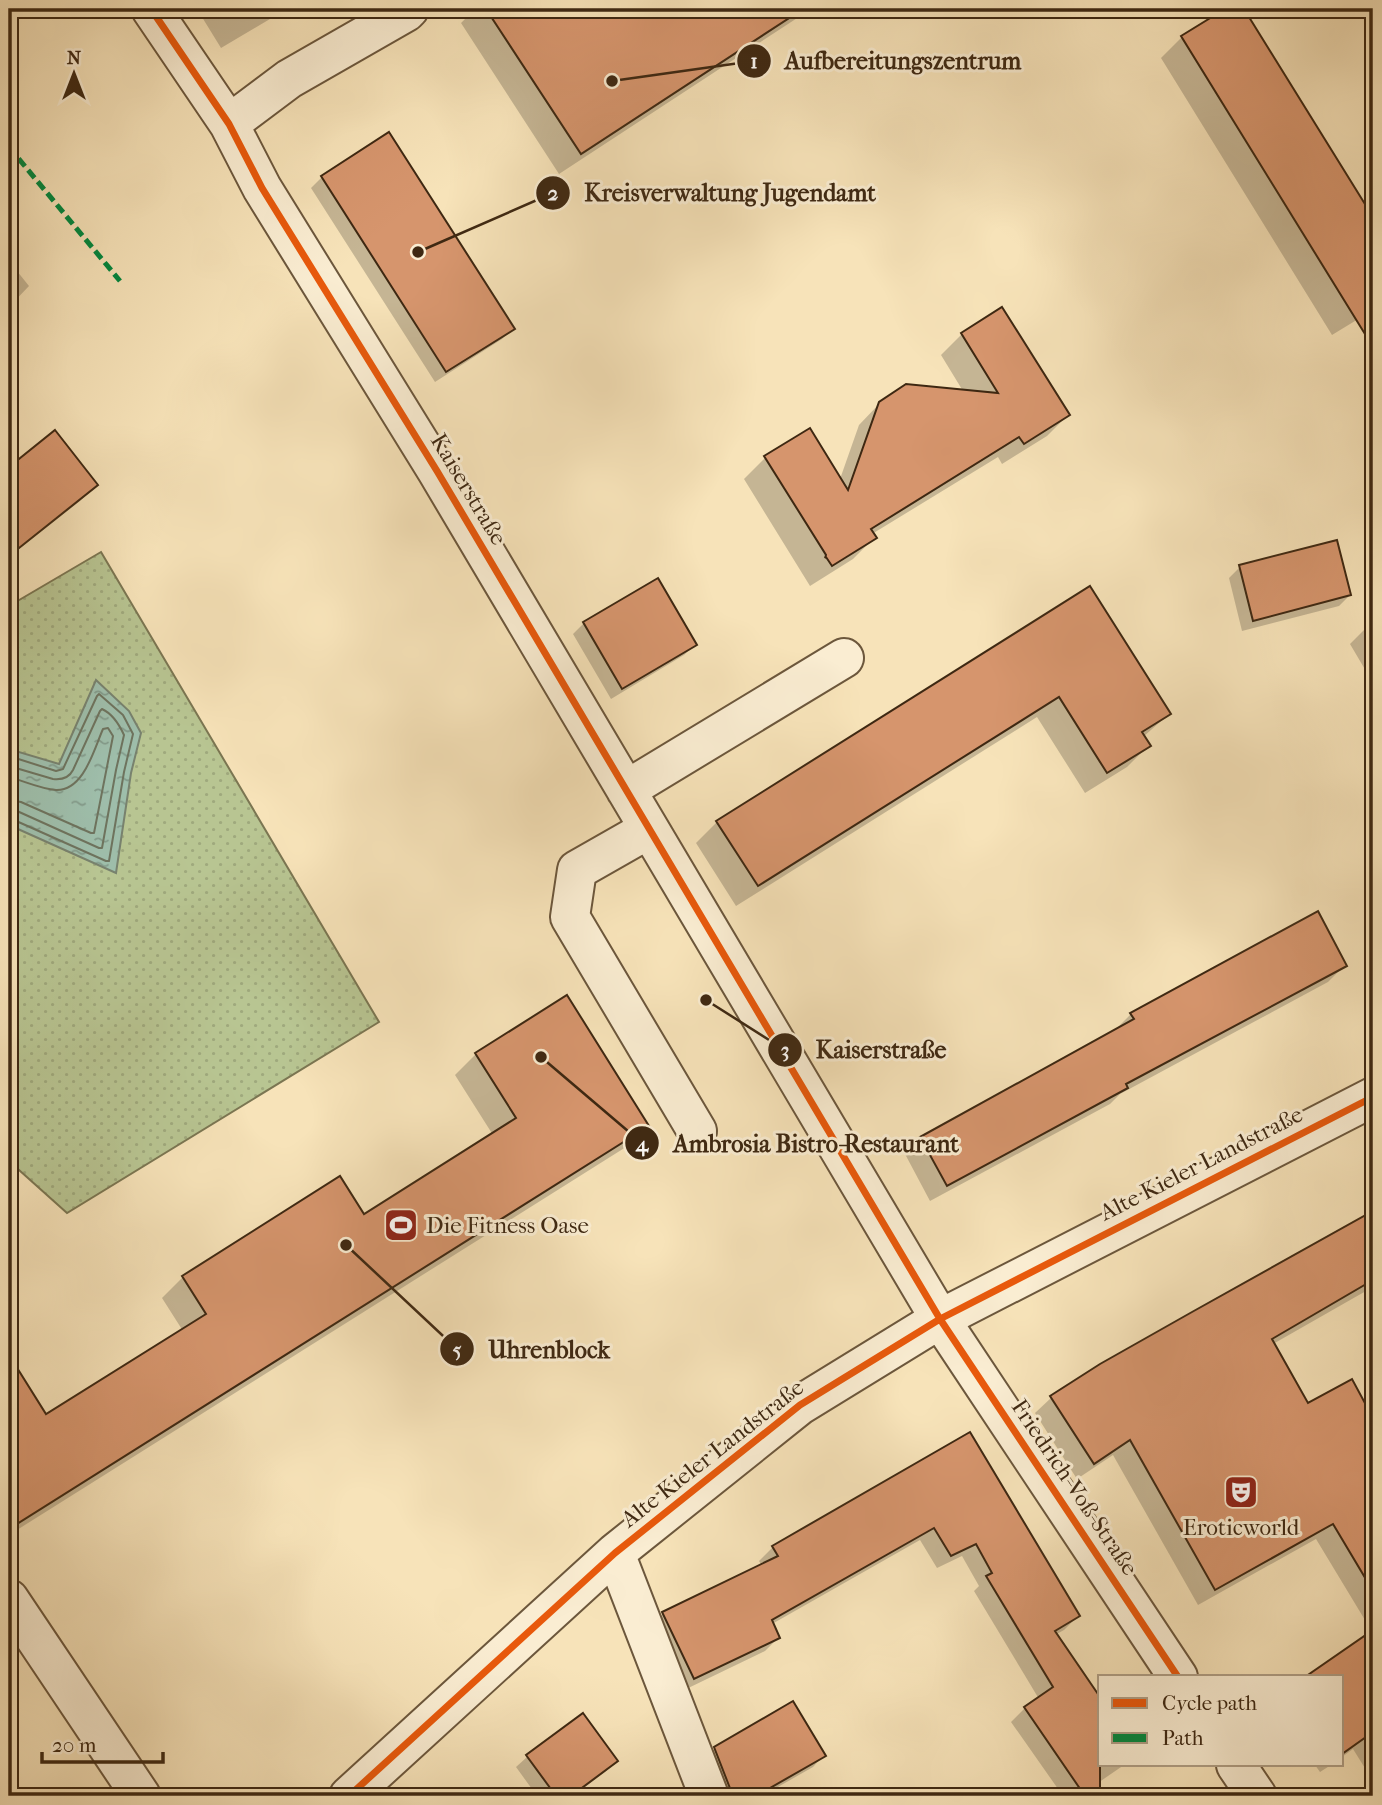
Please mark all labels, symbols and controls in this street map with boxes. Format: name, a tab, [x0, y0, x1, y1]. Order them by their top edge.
north arrow	[38, 38, 108, 108]
callout: Aufbereitungszentrum	[736, 38, 1036, 83]
text: N	[67, 47, 82, 69]
text: Aufbereitungszentrum	[783, 47, 1022, 75]
text: 1	[750, 49, 758, 73]
callout: Kreisverwaltung Jugendamt	[536, 170, 890, 215]
text: Kreisverwaltung Jugendamt	[584, 179, 876, 207]
text: 2	[548, 181, 559, 205]
street label: Kaiserstraße	[425, 429, 512, 550]
callout: Kaiserstraße	[767, 1027, 961, 1072]
text: Kaiserstraße	[816, 1036, 946, 1064]
text: 3	[781, 1038, 789, 1062]
street label: Alte Kieler Landstraße	[1094, 1101, 1307, 1227]
callout: Ambrosia Bistro-Restaurant	[624, 1121, 973, 1166]
text: Ambrosia Bistro-Restaurant	[671, 1130, 959, 1158]
text: 4	[635, 1132, 650, 1157]
sports icon: Die Fitness Oase	[382, 1206, 420, 1244]
place label: Die Fitness Oase	[426, 1212, 589, 1239]
callout: Uhrenblock	[439, 1327, 624, 1372]
text: Uhrenblock	[487, 1336, 611, 1364]
text: 5	[452, 1338, 462, 1362]
street label: Alte Kieler Landstraße	[615, 1374, 809, 1534]
street label: Friedrich-Voß-Straße	[1006, 1394, 1143, 1580]
theatre icon: Eroticworld	[1222, 1473, 1260, 1511]
place label: Eroticworld	[1183, 1514, 1300, 1541]
legend	[1098, 1675, 1344, 1766]
text: Cycle path	[1162, 1691, 1257, 1715]
scale bar	[42, 1721, 163, 1765]
text: Path	[1162, 1726, 1204, 1750]
text: 20 m	[52, 1733, 97, 1757]

